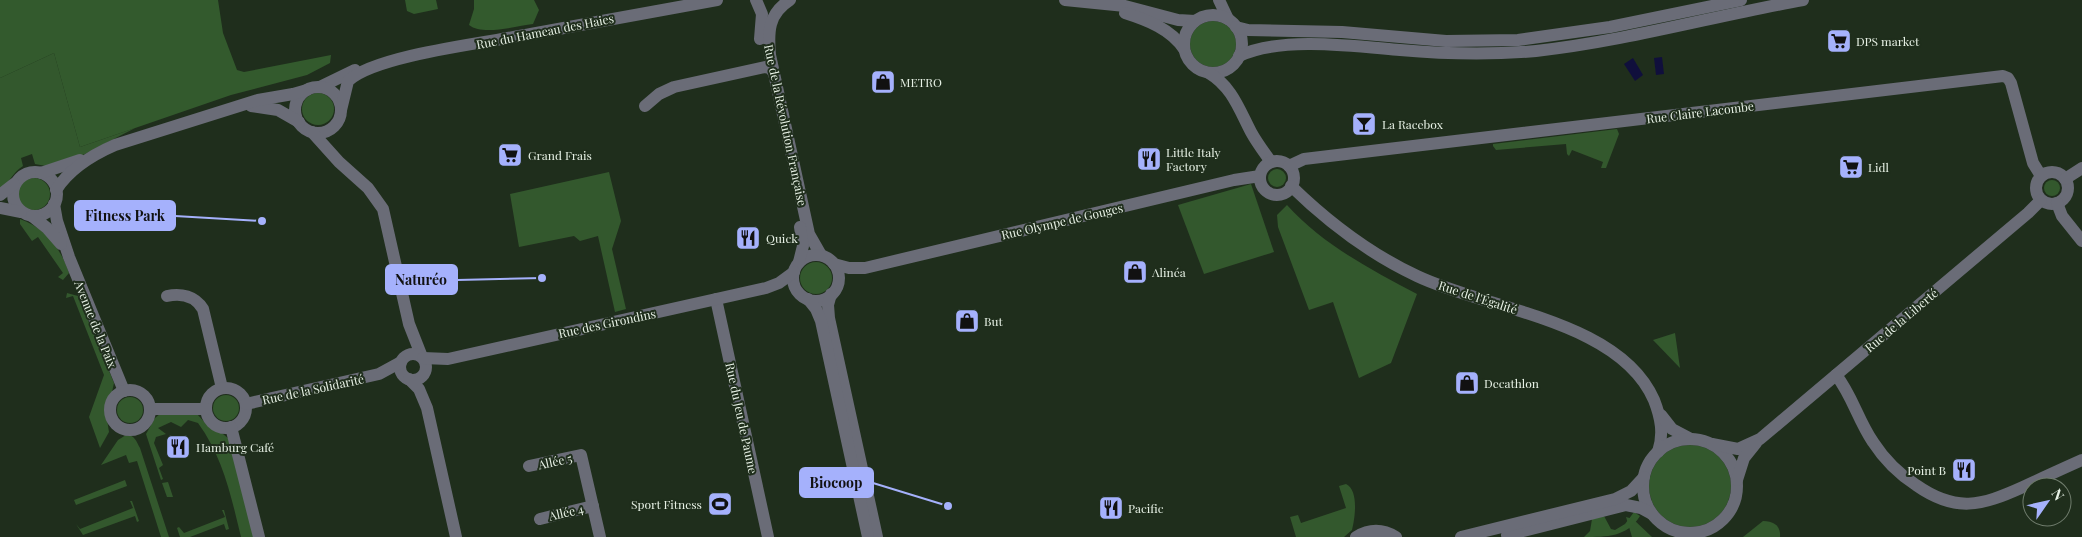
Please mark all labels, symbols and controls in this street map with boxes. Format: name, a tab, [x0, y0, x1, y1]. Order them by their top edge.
street label: Rue du Hameau des Haies	[475, 10, 615, 52]
supermarket icon: DPS market	[1826, 28, 1852, 54]
place label: DPS market	[1856, 33, 1920, 49]
street label: Rue de la Révolution Française	[761, 43, 811, 207]
shop icon: METRO	[870, 69, 896, 95]
place label: METRO	[900, 74, 942, 90]
street label: Rue Claire Lacombe	[1645, 97, 1755, 127]
bar icon: La Racebox	[1351, 111, 1377, 137]
place label: La Racebox	[1382, 116, 1444, 132]
supermarket icon: Grand Frais	[497, 142, 523, 168]
place label: Little Italy Factory	[1166, 144, 1221, 174]
restaurant icon: Little Italy Factory	[1136, 146, 1162, 172]
place label: Grand Frais	[528, 147, 592, 163]
supermarket icon: Lidl	[1838, 154, 1864, 180]
place label: Lidl	[1868, 159, 1890, 175]
street label: Rue Olympe de Gouges	[1000, 199, 1124, 243]
callout: Fitness Park	[75, 201, 175, 230]
text: Fitness Park	[85, 206, 166, 225]
restaurant icon: Quick	[735, 225, 761, 251]
place label: Quick	[766, 230, 798, 246]
shop icon: Alinéa	[1122, 259, 1148, 285]
place label: Alinéa	[1151, 264, 1186, 280]
callout: Naturéo	[386, 265, 457, 294]
text: Naturéo	[395, 270, 447, 289]
street label: Avenue de la Paix	[71, 277, 121, 371]
street label: Rue de l'Égalité	[1437, 277, 1519, 317]
street label: Rue de la Liberté	[1861, 285, 1941, 355]
street label: Rue des Girondins	[557, 305, 657, 341]
shop icon: But	[954, 308, 980, 334]
place label: But	[984, 313, 1003, 329]
street label: Rue du Jeu de Paume	[722, 361, 762, 475]
street label: Rue de la Solidarité	[261, 370, 365, 408]
shop icon: Decathlon	[1454, 370, 1480, 396]
place label: Decathlon	[1484, 375, 1539, 391]
restaurant icon: Hamburg Café	[165, 434, 191, 460]
place label: Hamburg Café	[196, 439, 274, 455]
street label: Allée 5	[536, 450, 574, 473]
restaurant icon: Point B	[1951, 457, 1977, 483]
place label: Point B	[1907, 462, 1946, 478]
callout: Biocoop	[800, 468, 873, 497]
text: Biocoop	[810, 473, 862, 492]
north arrow	[2022, 477, 2072, 527]
text: N	[2047, 485, 2069, 504]
sports icon: Sport Fitness	[707, 491, 733, 517]
restaurant icon: Pacific	[1098, 495, 1124, 521]
place label: Sport Fitness	[631, 496, 702, 512]
street label: Allée 4	[546, 500, 585, 524]
place label: Pacific	[1128, 500, 1164, 516]

